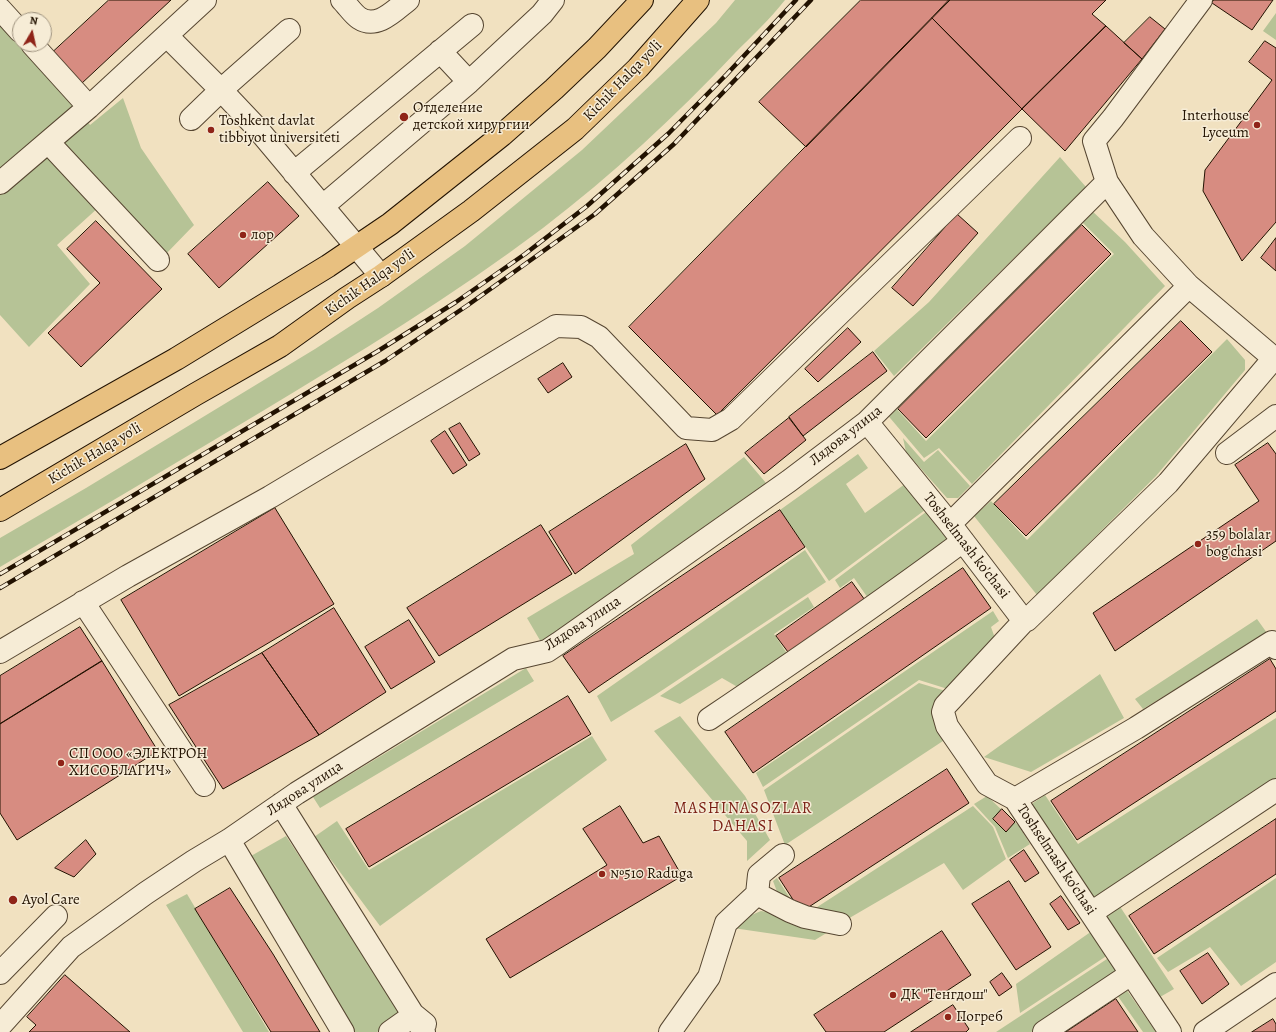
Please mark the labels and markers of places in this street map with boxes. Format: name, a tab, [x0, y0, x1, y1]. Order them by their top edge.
place label: Отделение детской хирургии	[413, 99, 530, 134]
place label: Interhouse Lyceum	[1182, 107, 1249, 142]
marker: Отделение детской хирургии	[398, 111, 410, 123]
place label: Toshkent davlat tibbiyot universiteti	[219, 112, 340, 147]
marker: Interhouse Lyceum	[1252, 120, 1262, 130]
marker: Toshkent davlat tibbiyot universiteti	[206, 125, 216, 135]
place label: лор	[251, 226, 274, 244]
marker: лор	[238, 230, 248, 240]
place label: 359 bolalar bog'chasi	[1206, 526, 1271, 561]
marker: 359 bolalar bog'chasi	[1193, 539, 1203, 549]
place label: СП ООО «ЭЛЕКТРОН ХИСОБЛАГИЧ»	[69, 745, 208, 780]
marker: СП ООО «ЭЛЕКТРОН ХИСОБЛАГИЧ»	[56, 758, 66, 768]
place label: №510 Raduga	[610, 865, 693, 883]
marker: №510 Raduga	[597, 869, 607, 879]
place label: Ayol Care	[22, 891, 80, 909]
marker: Ayol Care	[7, 894, 19, 906]
place label: ДК "Тенгдош"	[901, 986, 988, 1004]
marker: ДК "Тенгдош"	[888, 990, 898, 1000]
place label: Погреб	[956, 1008, 1003, 1026]
marker: Погреб	[943, 1012, 953, 1022]

